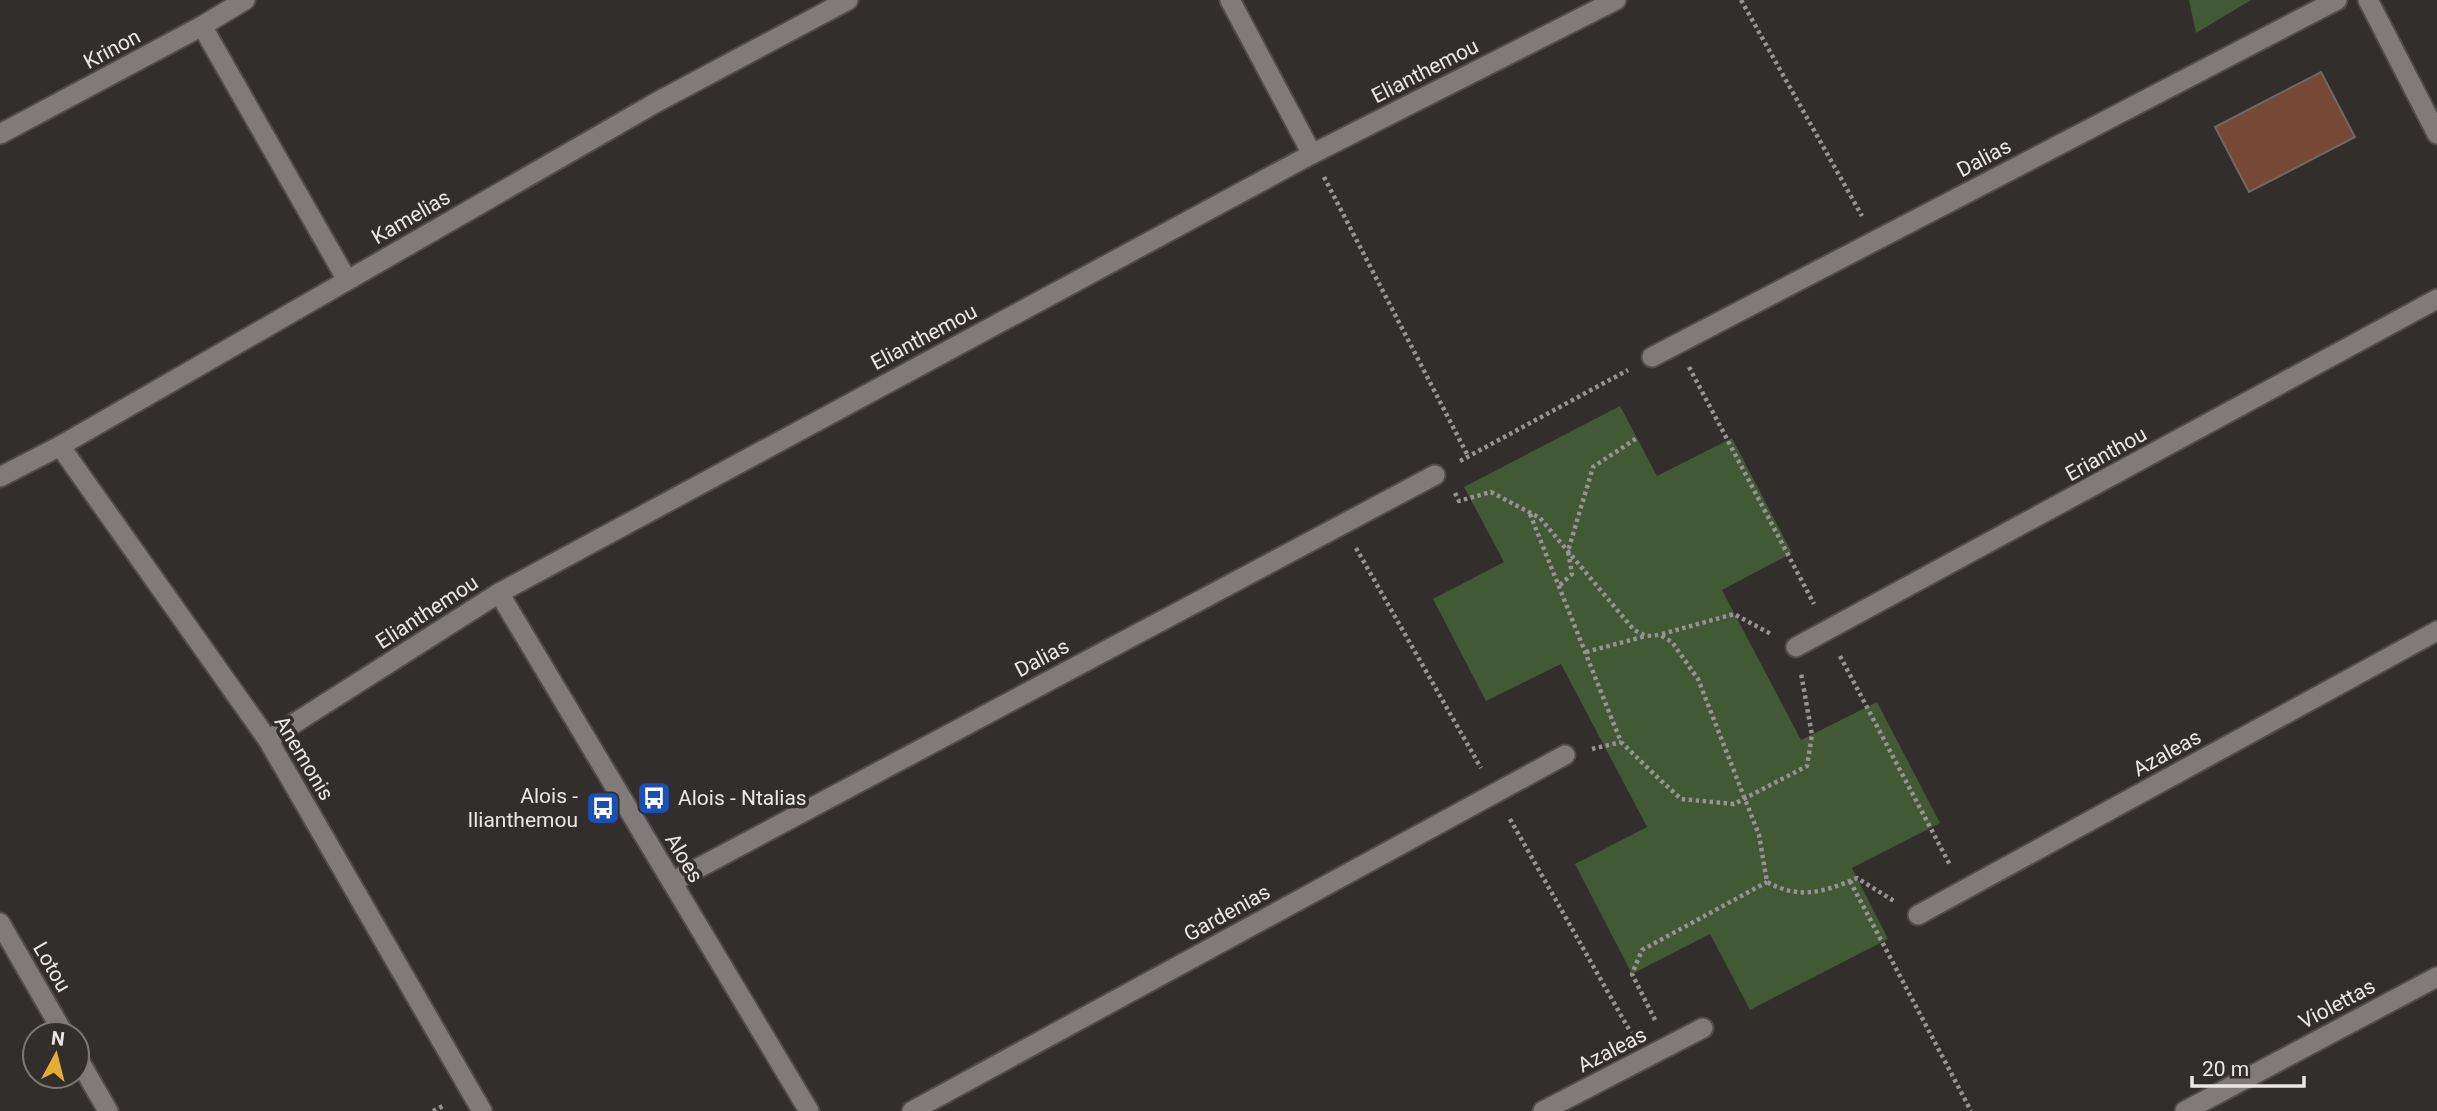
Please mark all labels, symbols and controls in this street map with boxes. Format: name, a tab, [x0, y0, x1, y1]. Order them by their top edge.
street label: Krinon	[80, 24, 144, 74]
street label: Elianthemou	[1368, 34, 1482, 108]
street label: Dalias	[1953, 134, 2015, 182]
street label: Kamelias	[367, 185, 455, 249]
street label: Elianthemou	[867, 299, 981, 375]
street label: Erianthou	[2061, 422, 2151, 486]
street label: Elianthemou	[372, 570, 482, 654]
street label: Dalias	[1011, 634, 1073, 682]
street label: Anemonis	[269, 711, 339, 805]
street label: Azaleas	[2129, 725, 2205, 781]
bus stop icon: Alois - Ntalias	[635, 779, 673, 817]
place label: Alois - Ilianthemou	[468, 784, 578, 832]
place label: Alois - Ntalias	[678, 786, 807, 810]
bus stop icon: Alois - Ilianthemou	[584, 789, 622, 827]
street label: Aloes	[660, 829, 708, 887]
street label: Gardenias	[1180, 880, 1274, 946]
street label: Lotou	[28, 938, 76, 996]
street label: Violettas	[2295, 974, 2379, 1034]
north arrow	[21, 1020, 91, 1090]
street label: Azaleas	[1574, 1022, 1650, 1078]
text: N	[50, 1026, 66, 1051]
scale bar	[2192, 1044, 2304, 1088]
text: 20 m	[2202, 1057, 2249, 1081]

